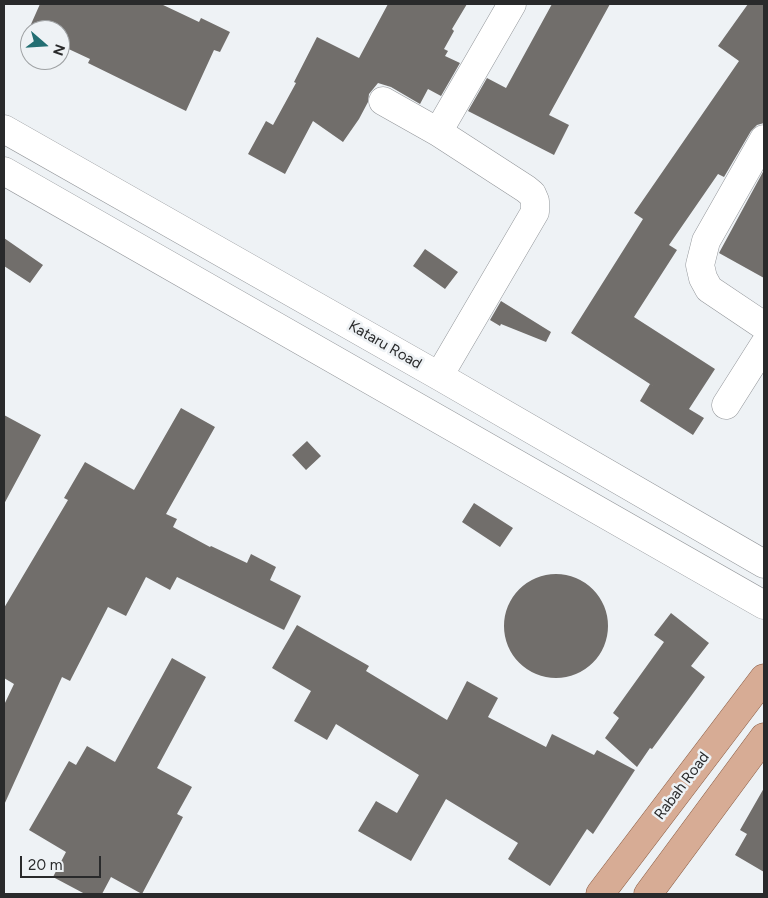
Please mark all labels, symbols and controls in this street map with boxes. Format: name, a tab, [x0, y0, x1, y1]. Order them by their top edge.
north arrow	[20, 20, 70, 70]
text: N	[49, 42, 69, 58]
street label: Kataru Road	[345, 317, 425, 373]
street label: Rabah Road	[651, 749, 713, 823]
scale bar	[22, 846, 104, 878]
text: 20 m	[28, 856, 62, 874]

